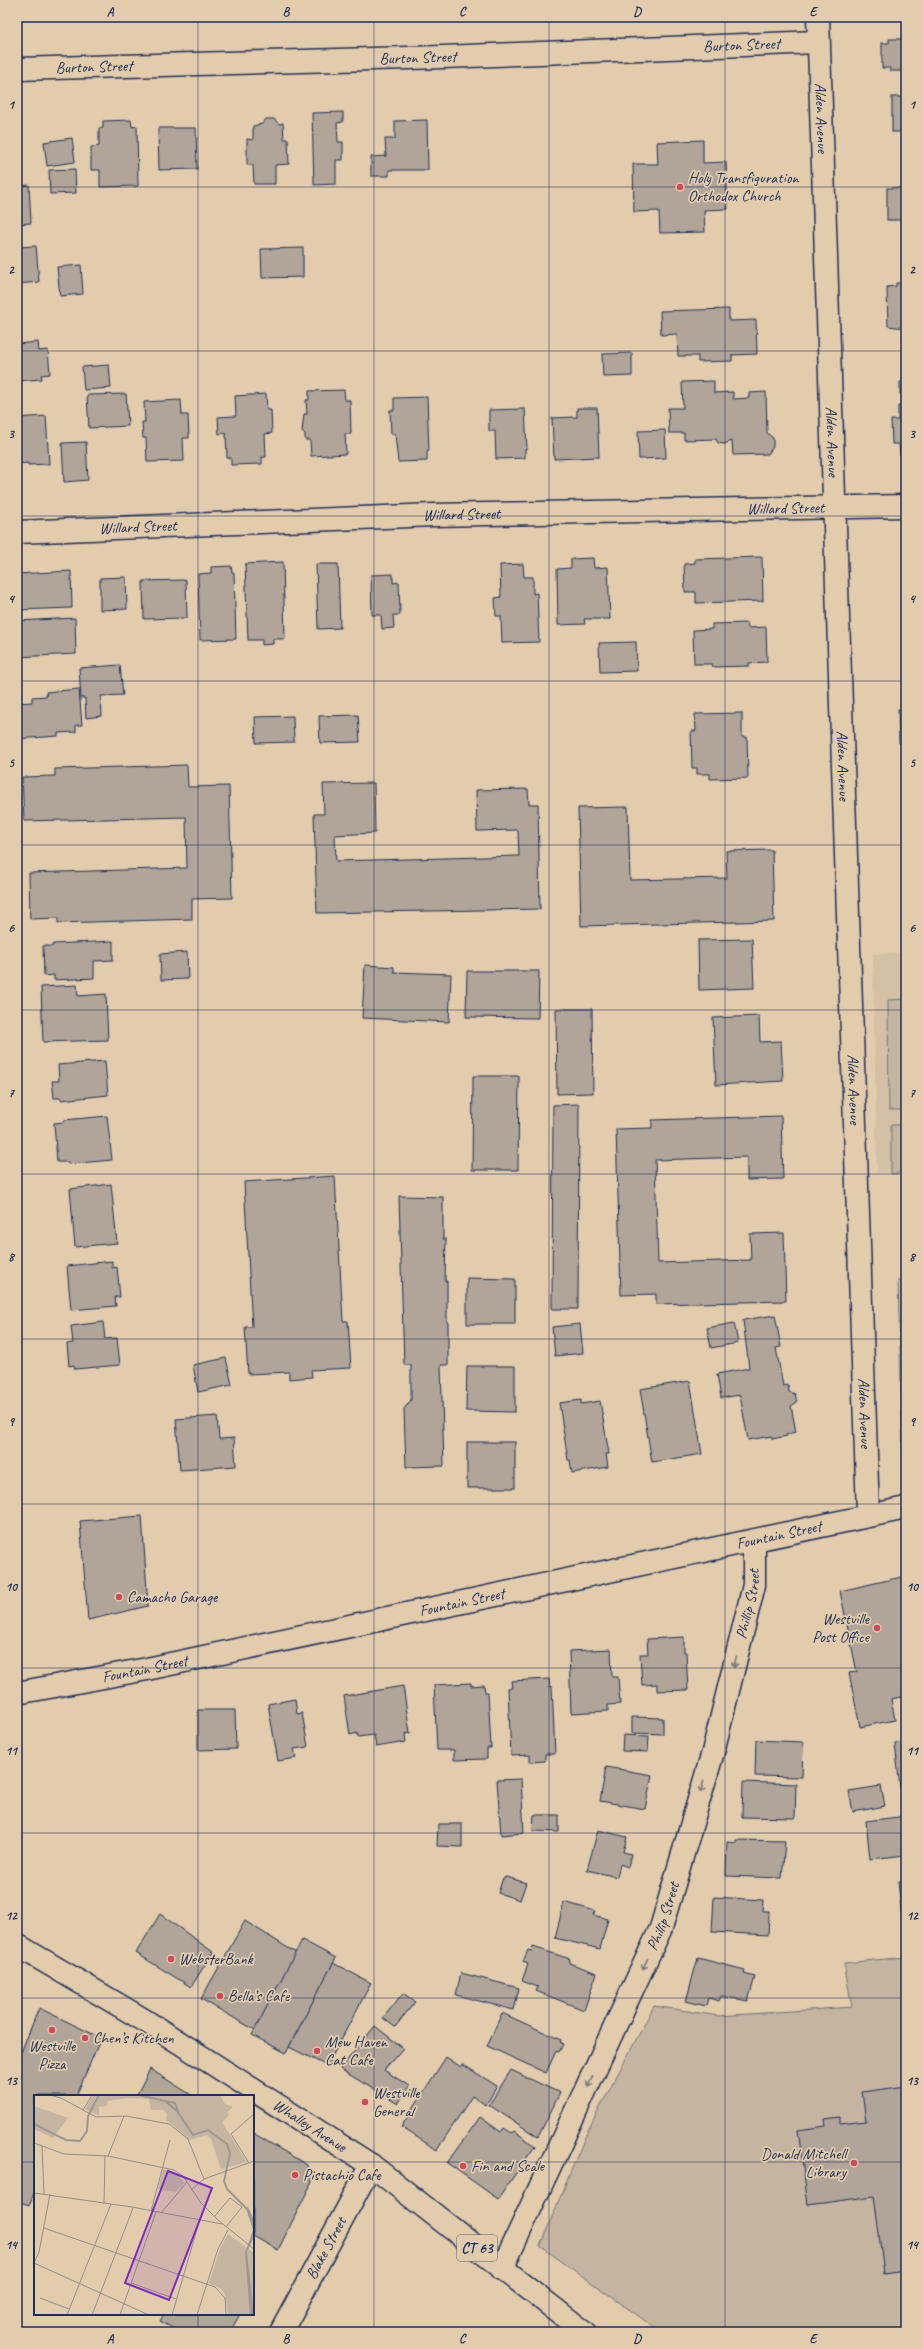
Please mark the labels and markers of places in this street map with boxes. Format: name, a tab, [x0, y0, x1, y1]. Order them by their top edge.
place label: Holy Transfiguration Orthodox Church	[688, 168, 799, 206]
marker: Holy Transfiguration Orthodox Church	[675, 182, 685, 192]
place label: Camacho Garage	[127, 1587, 219, 1607]
marker: Camacho Garage	[114, 1592, 124, 1602]
place label: Westville Post Office	[812, 1609, 871, 1647]
marker: Westville Post Office	[872, 1623, 882, 1633]
place label: WebsterBank	[179, 1949, 254, 1969]
marker: WebsterBank	[166, 1954, 176, 1964]
place label: Bella’s Cafe	[228, 1986, 291, 2006]
marker: Bella’s Cafe	[215, 1991, 225, 2001]
marker: Westville Pizza	[47, 2025, 57, 2035]
place label: Chen’s Kitchen	[93, 2028, 175, 2048]
place label: Mew Haven Cat Cafe	[325, 2032, 388, 2070]
marker: Chen’s Kitchen	[80, 2033, 90, 2043]
place label: Westville Pizza	[29, 2036, 77, 2074]
marker: Mew Haven Cat Cafe	[312, 2046, 322, 2056]
place label: Westville General	[373, 2083, 421, 2121]
marker: Westville General	[360, 2097, 370, 2107]
place label: Donald Mitchell Library	[761, 2144, 849, 2182]
place label: Fin and Scale	[471, 2156, 546, 2176]
marker: Donald Mitchell Library	[849, 2158, 859, 2168]
marker: Fin and Scale	[458, 2161, 468, 2171]
place label: Pistachio Cafe	[303, 2165, 382, 2185]
marker: Pistachio Cafe	[290, 2170, 300, 2180]

